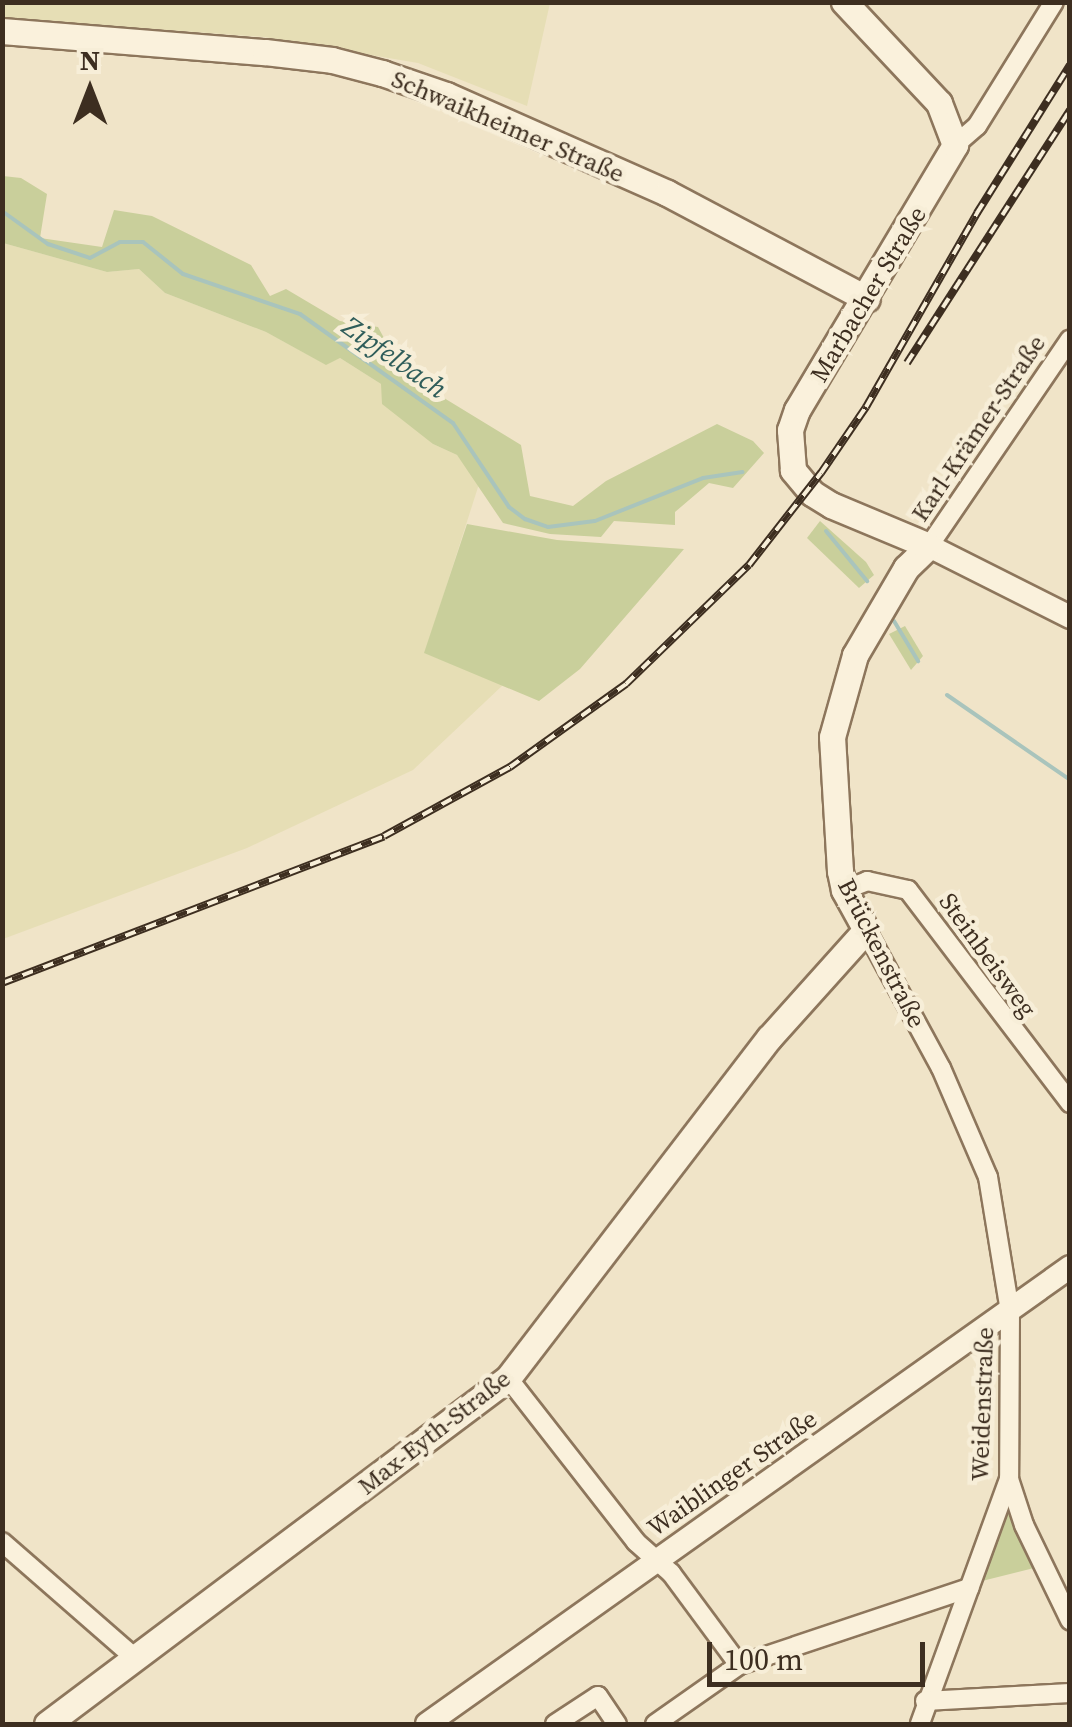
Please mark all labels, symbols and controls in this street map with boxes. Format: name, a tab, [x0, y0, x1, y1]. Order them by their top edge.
north arrow	[40, 40, 140, 140]
text: N	[80, 41, 100, 79]
street label: Schwaikheimer Straße	[387, 63, 629, 189]
street label: Marbacher Straße	[804, 201, 932, 387]
water label: Zipfelbach	[336, 309, 454, 405]
street label: Karl-Krämer-Straße	[905, 329, 1051, 527]
street label: Brückenstraße	[832, 873, 932, 1033]
street label: Steinbeisweg	[933, 887, 1043, 1023]
street label: Weidenstraße	[964, 1326, 1000, 1482]
street label: Max-Eyth-Straße	[352, 1363, 516, 1501]
street label: Waiblinger Straße	[642, 1403, 822, 1543]
scale bar	[712, 1622, 930, 1684]
text: 100 m	[724, 1639, 803, 1680]

